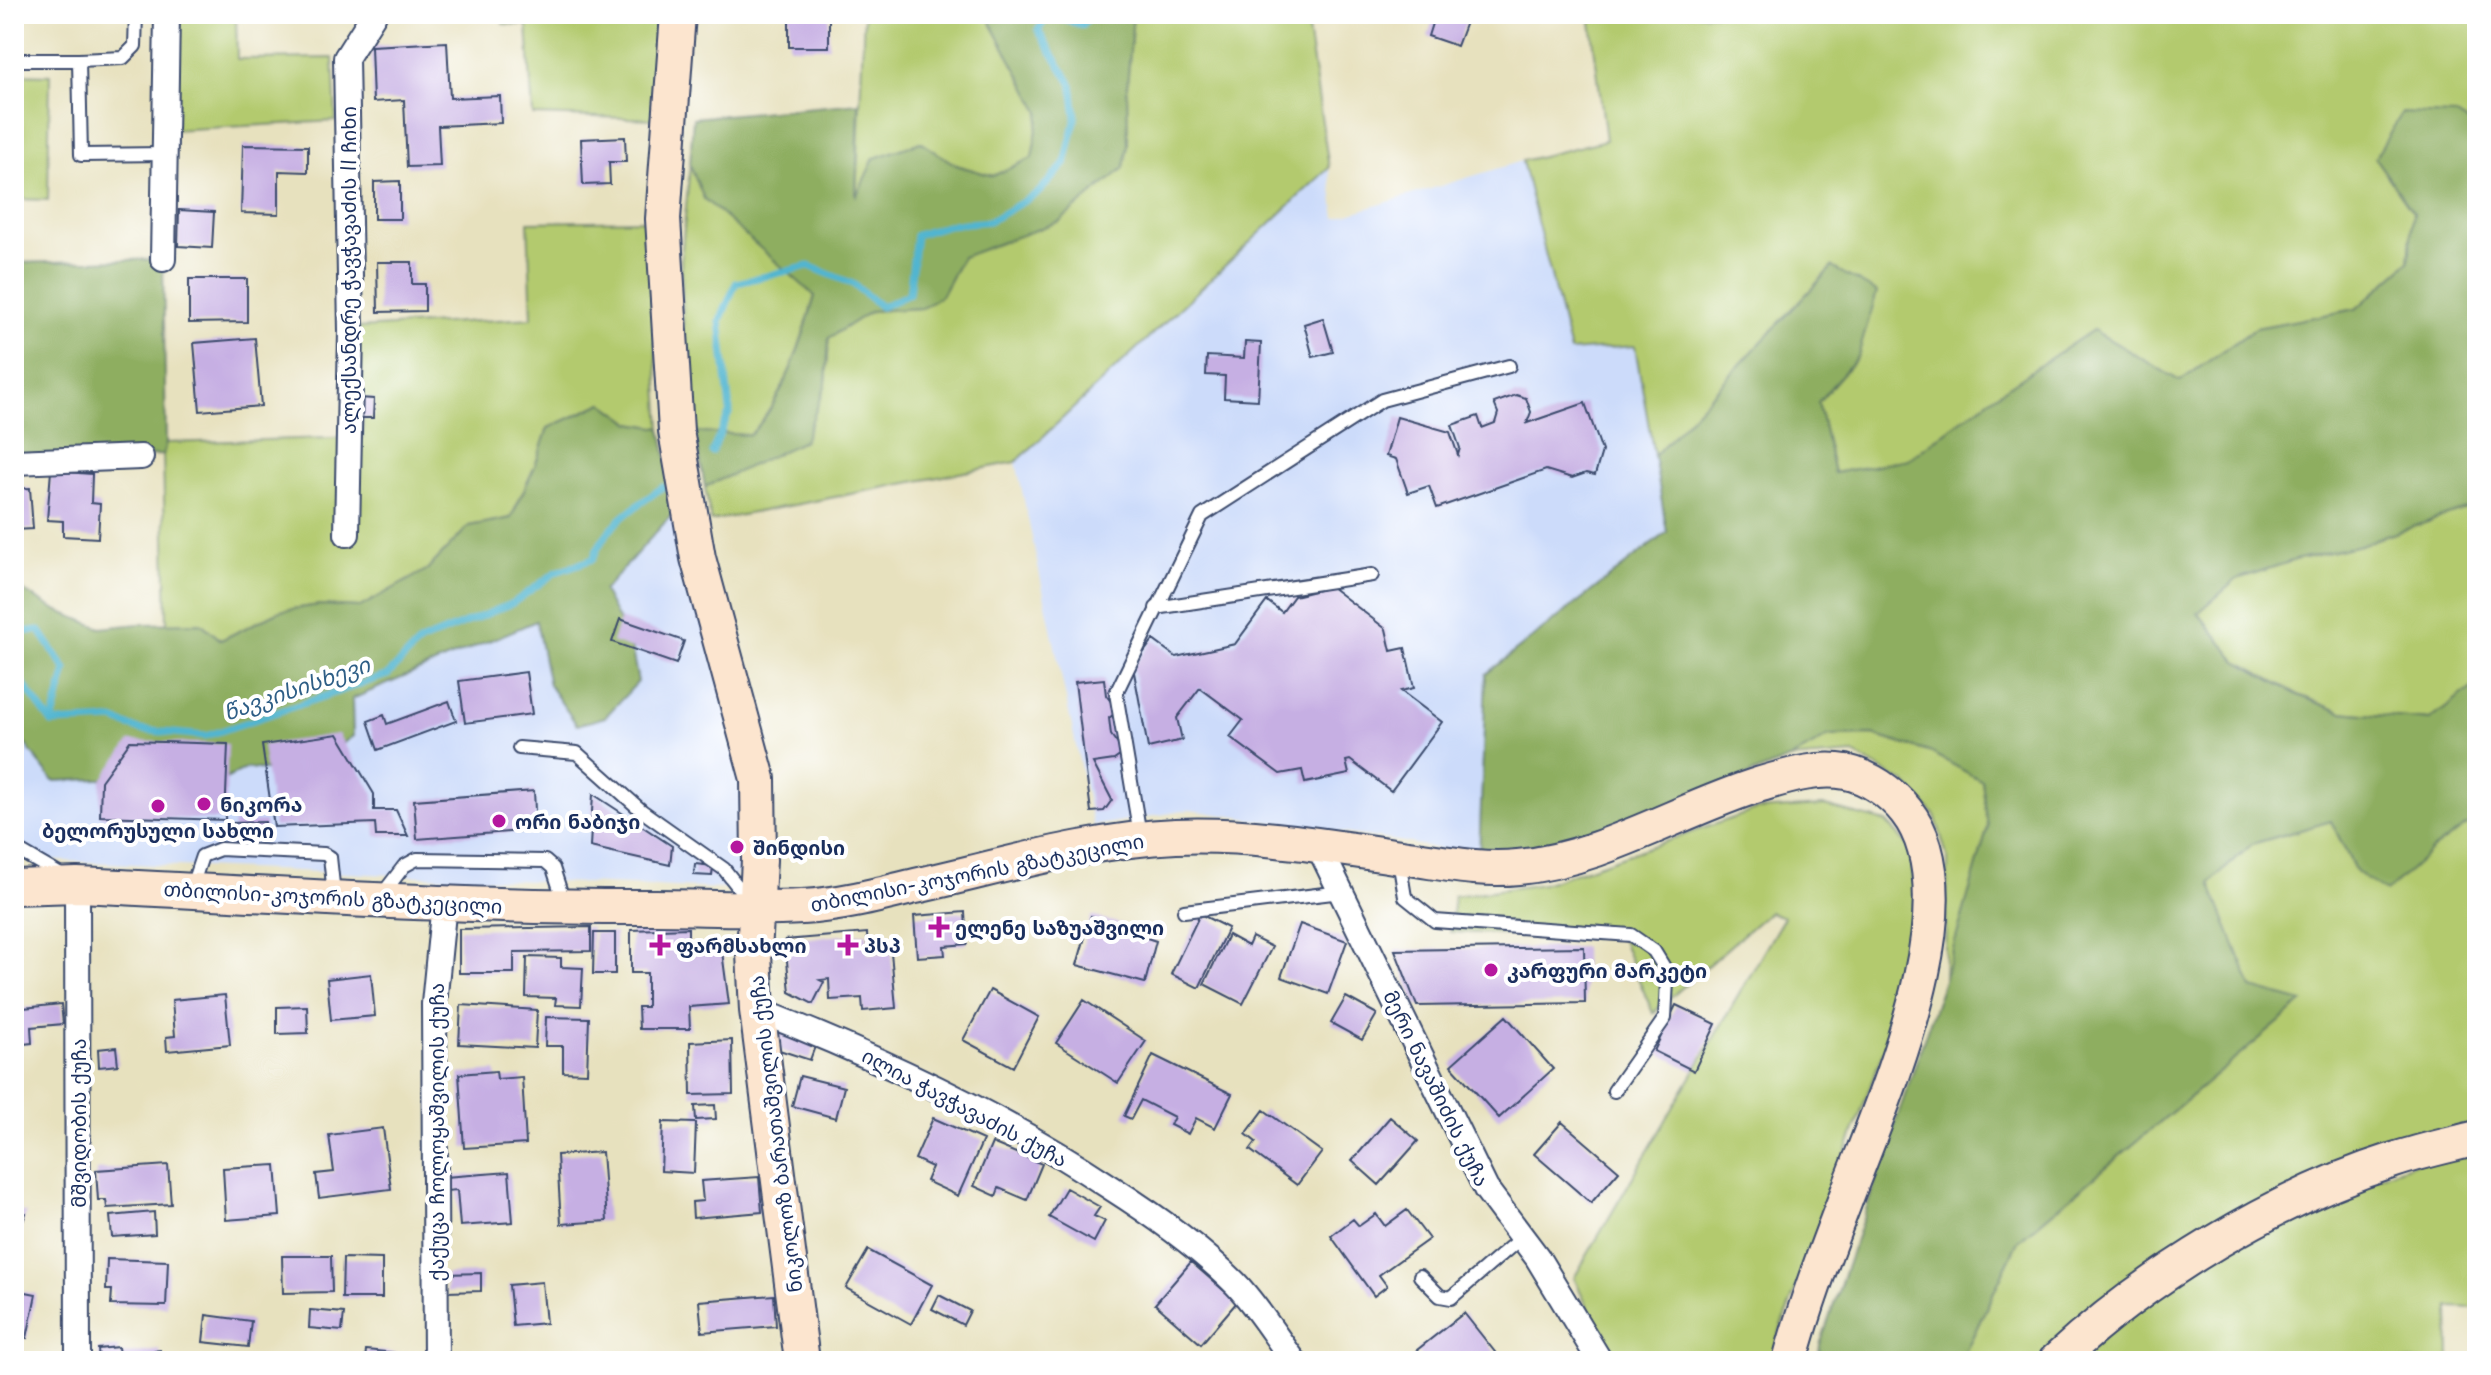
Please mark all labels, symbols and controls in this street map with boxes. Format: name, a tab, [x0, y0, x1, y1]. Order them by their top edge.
street label: ალექსანდრე ჭავჭავაძის II ჩიხი	[333, 106, 363, 434]
water label: წავკისისხევი	[218, 646, 375, 728]
place label: ნიკორა	[220, 789, 302, 819]
marker: ნიკორა	[195, 795, 213, 813]
marker: ბელორუსული სახლი	[149, 797, 167, 815]
place label: ორი ნაბიჯი	[515, 806, 640, 836]
marker: ორი ნაბიჯი	[490, 812, 508, 830]
place label: ბელორუსული სახლი	[42, 815, 274, 845]
street label: თბილისი-კოჯორის გზატკეცილი	[808, 825, 1146, 919]
place label: შინდისი	[753, 832, 845, 862]
marker: შინდისი	[728, 838, 746, 856]
street label: თბილისი-კოჯორის გზატკეცილი	[163, 873, 503, 921]
place label: ელენე საზუაშვილი	[955, 912, 1164, 942]
marker: ელენე საზუაშვილი	[930, 918, 948, 936]
place label: ფარმსახლი	[676, 930, 807, 960]
place label: პსპ	[864, 930, 901, 960]
marker: ფარმსახლი	[651, 936, 669, 954]
marker: პსპ	[839, 936, 857, 954]
place label: კარფური მარკეტი	[1507, 955, 1707, 985]
marker: კარფური მარკეტი	[1482, 961, 1500, 979]
street label: ნიკოლოზ ბარათაშვილის ქუჩა	[741, 974, 809, 1294]
street label: ქაქუცა ჩოლოყაშვილის ქუჩა	[421, 983, 451, 1281]
street label: მერი ნავაშიძის ქუჩა	[1376, 985, 1498, 1191]
street label: მშვიდობის ქუჩა	[63, 1038, 93, 1208]
street label: ილია ჭავჭავაძის ქუჩა	[857, 1040, 1073, 1174]

